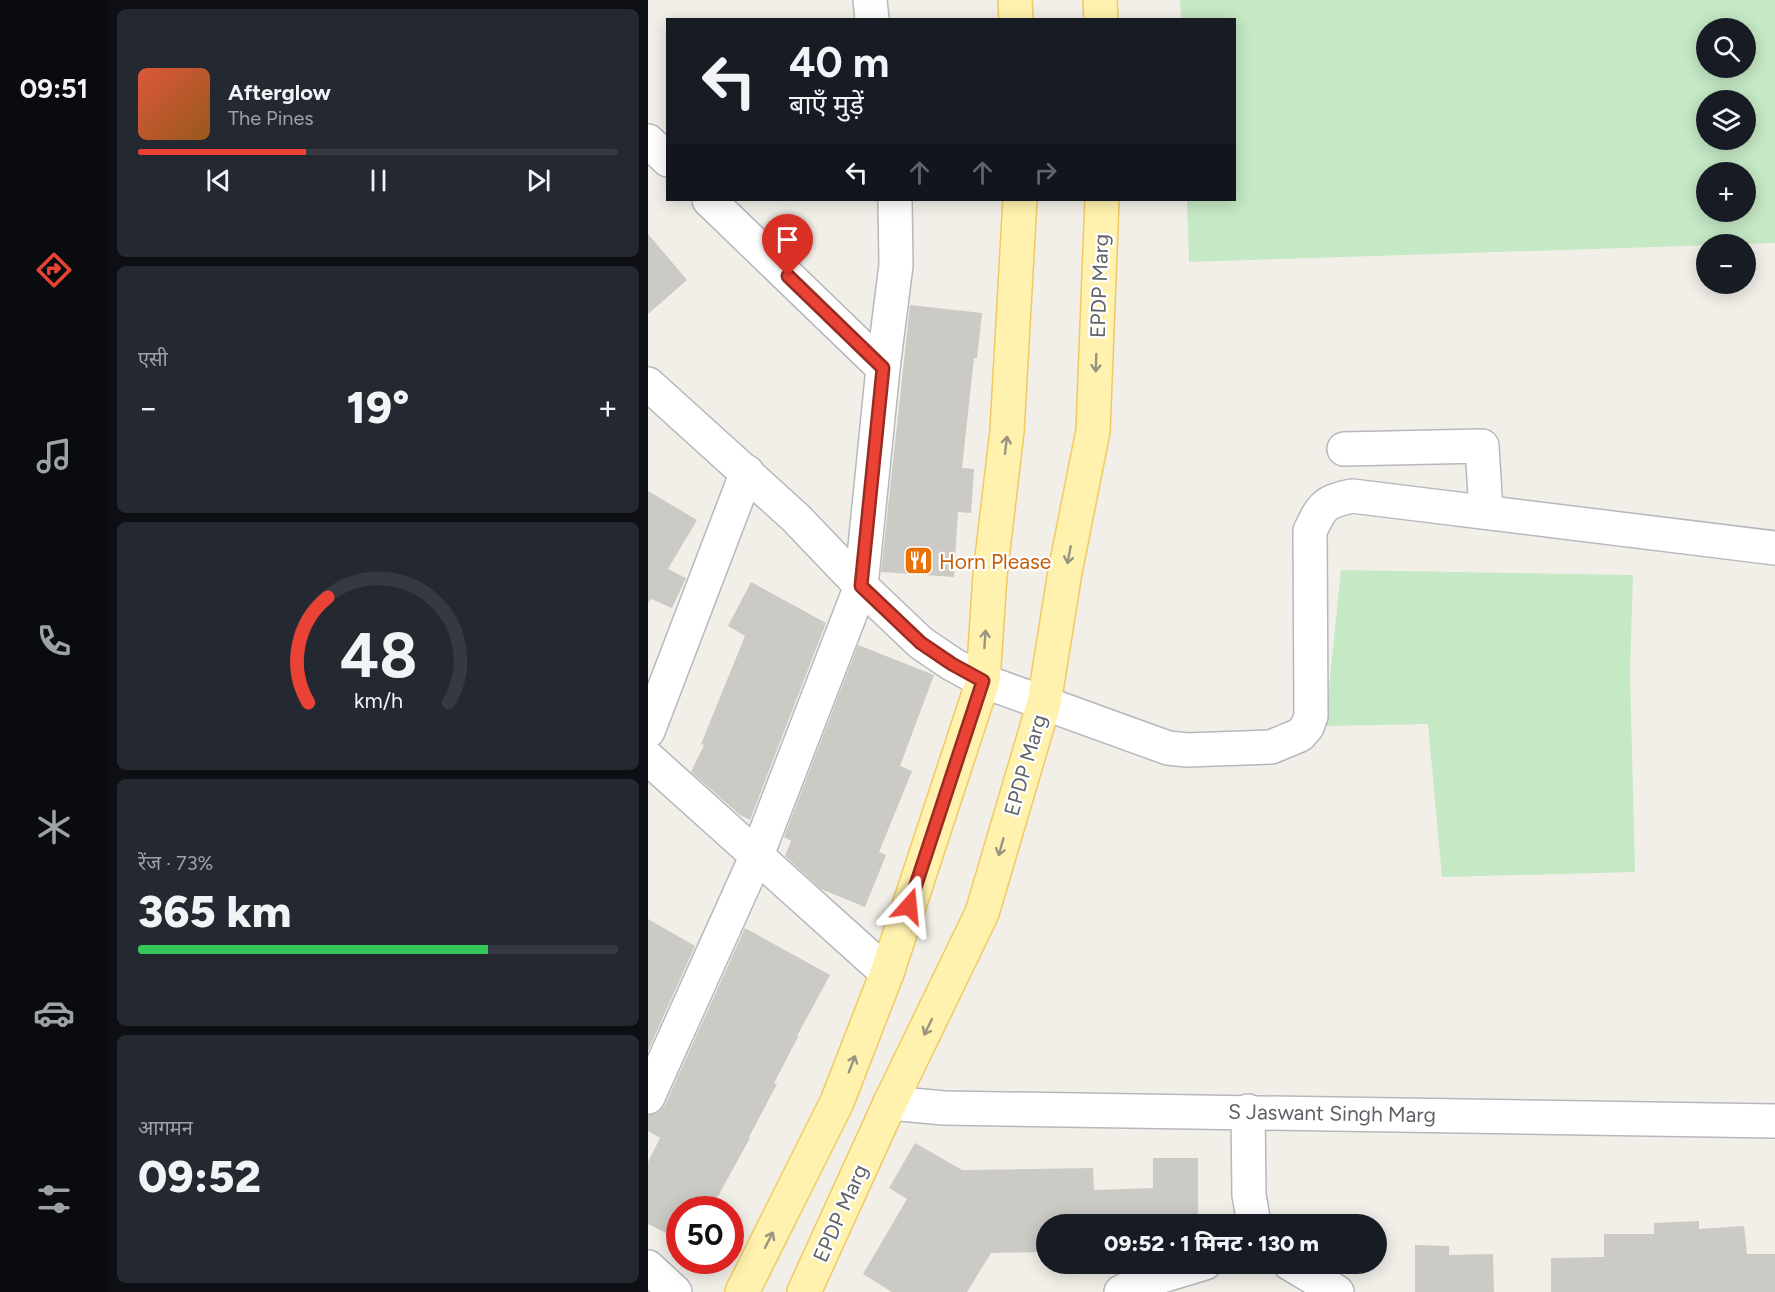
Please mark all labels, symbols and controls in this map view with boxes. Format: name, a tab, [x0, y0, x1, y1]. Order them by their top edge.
map controls	[1696, 18, 1756, 294]
button: search	[1696, 18, 1756, 78]
text: 40 m	[789, 37, 889, 88]
icon: left	[690, 42, 768, 120]
text: 09:51	[20, 72, 88, 105]
text: Afterglow	[228, 79, 331, 106]
text: बाएँ मुड़ें	[789, 88, 864, 121]
button: layers	[1696, 90, 1756, 150]
text: The Pines	[228, 106, 314, 130]
icon: left	[840, 156, 873, 189]
icon: ahead	[903, 156, 936, 189]
icon: ahead	[966, 156, 999, 189]
icon: right	[1029, 156, 1062, 189]
button: +	[1696, 162, 1756, 222]
icon: previous	[202, 164, 235, 197]
icon: pause	[362, 164, 395, 197]
icon: next	[522, 164, 555, 197]
pin	[762, 214, 813, 276]
icon: arrive	[771, 223, 804, 256]
street label: EPDP Marg	[1085, 233, 1113, 339]
button: −	[1696, 234, 1756, 294]
icon: directions	[33, 249, 75, 291]
text: एसी	[138, 347, 168, 371]
one-way arrow	[1091, 352, 1102, 372]
text: 19°	[347, 380, 409, 434]
text: −	[138, 388, 159, 427]
text: +	[597, 388, 618, 427]
icon: music	[33, 435, 75, 477]
one-way arrow	[1000, 435, 1011, 455]
restaurant icon: Horn Please	[902, 545, 934, 577]
one-way arrow	[1063, 545, 1074, 565]
place label: Horn Please	[939, 549, 1051, 574]
text: 48	[339, 618, 417, 693]
icon: phone	[33, 620, 75, 662]
one-way arrow	[980, 629, 991, 649]
text: km/h	[354, 688, 402, 713]
street label: EPDP Marg	[999, 711, 1051, 819]
icon: climate	[33, 806, 75, 848]
one-way arrow	[995, 837, 1006, 856]
text: रेंज · 73%	[138, 851, 213, 875]
position arrow	[877, 874, 941, 938]
text: 365 km	[138, 884, 291, 938]
icon: car	[33, 992, 75, 1034]
one-way arrow	[921, 1018, 933, 1036]
one-way arrow	[847, 1055, 858, 1073]
street label: S Jaswant Singh Marg	[1228, 1099, 1436, 1127]
text: आगमन	[138, 1116, 193, 1140]
text: 09:52	[138, 1149, 261, 1203]
street label: EPDP Marg	[807, 1160, 873, 1266]
icon: filters	[33, 1178, 75, 1220]
speed limit sign: 50	[666, 1196, 744, 1274]
text: 09:52 · 1 मिनट · 130 m	[1104, 1230, 1319, 1257]
one-way arrow	[763, 1232, 775, 1249]

